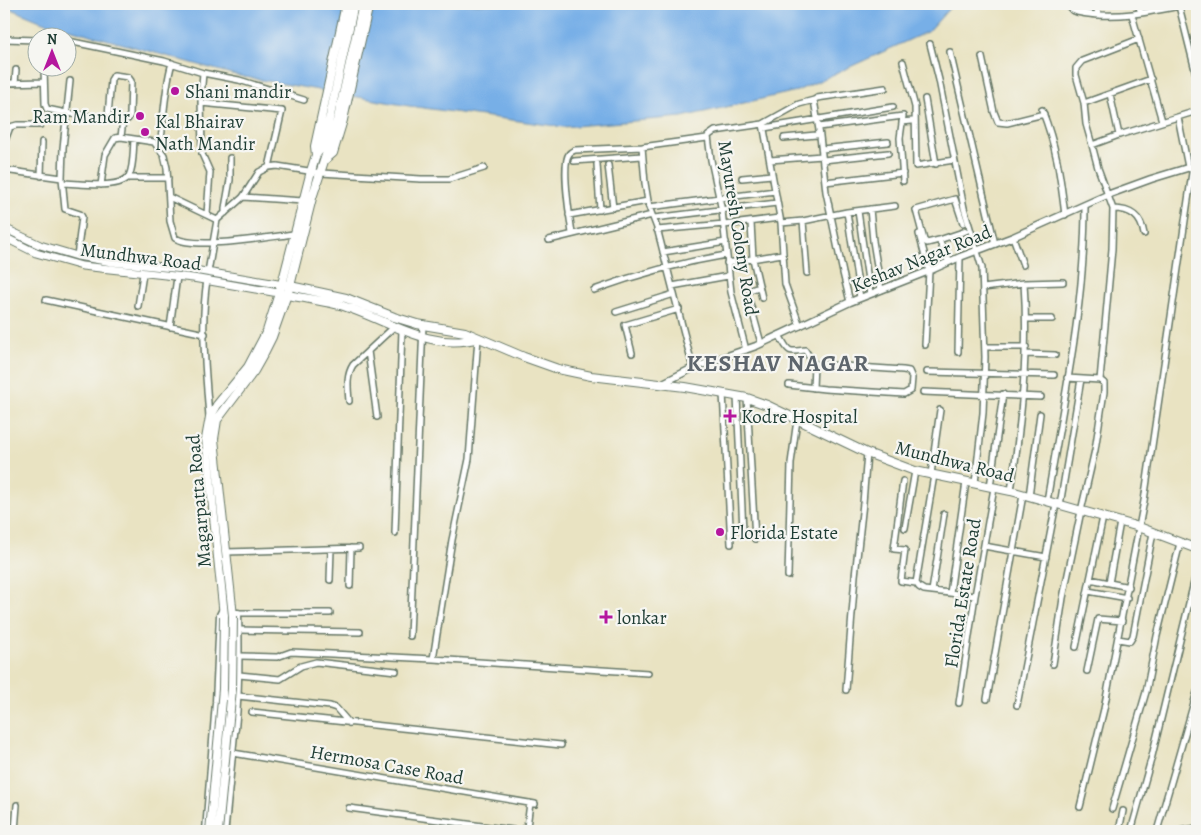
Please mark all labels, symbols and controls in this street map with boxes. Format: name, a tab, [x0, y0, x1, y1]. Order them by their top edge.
north arrow	[28, 28, 78, 78]
text: N	[47, 30, 57, 49]
place label: Shani mandir	[185, 79, 291, 105]
marker: Shani mandir	[169, 85, 181, 97]
place label: Ram Mandir	[32, 104, 130, 130]
place label: Kal Bhairav Nath Mandir	[155, 109, 255, 157]
marker: Ram Mandir	[134, 110, 146, 122]
marker: Kal Bhairav Nath Mandir	[139, 126, 151, 138]
street label: Mayuresh Colony Road	[711, 139, 765, 318]
street label: Keshav Nagar Road	[847, 219, 996, 299]
street label: Mundhwa Road	[79, 237, 204, 277]
district label: KESHAV NAGAR	[686, 347, 870, 379]
place label: Kodre Hospital	[741, 404, 858, 430]
marker: Kodre Hospital	[723, 409, 737, 423]
street label: Magarpatta Road	[180, 432, 218, 569]
street label: Mundhwa Road	[893, 435, 1018, 489]
street label: Florida Estate Road	[938, 516, 988, 670]
place label: Florida Estate	[730, 520, 838, 546]
marker: Florida Estate	[714, 526, 726, 538]
place label: lonkar	[617, 605, 667, 631]
marker: lonkar	[599, 610, 613, 624]
street label: Hermosa Case Road	[308, 739, 466, 791]

